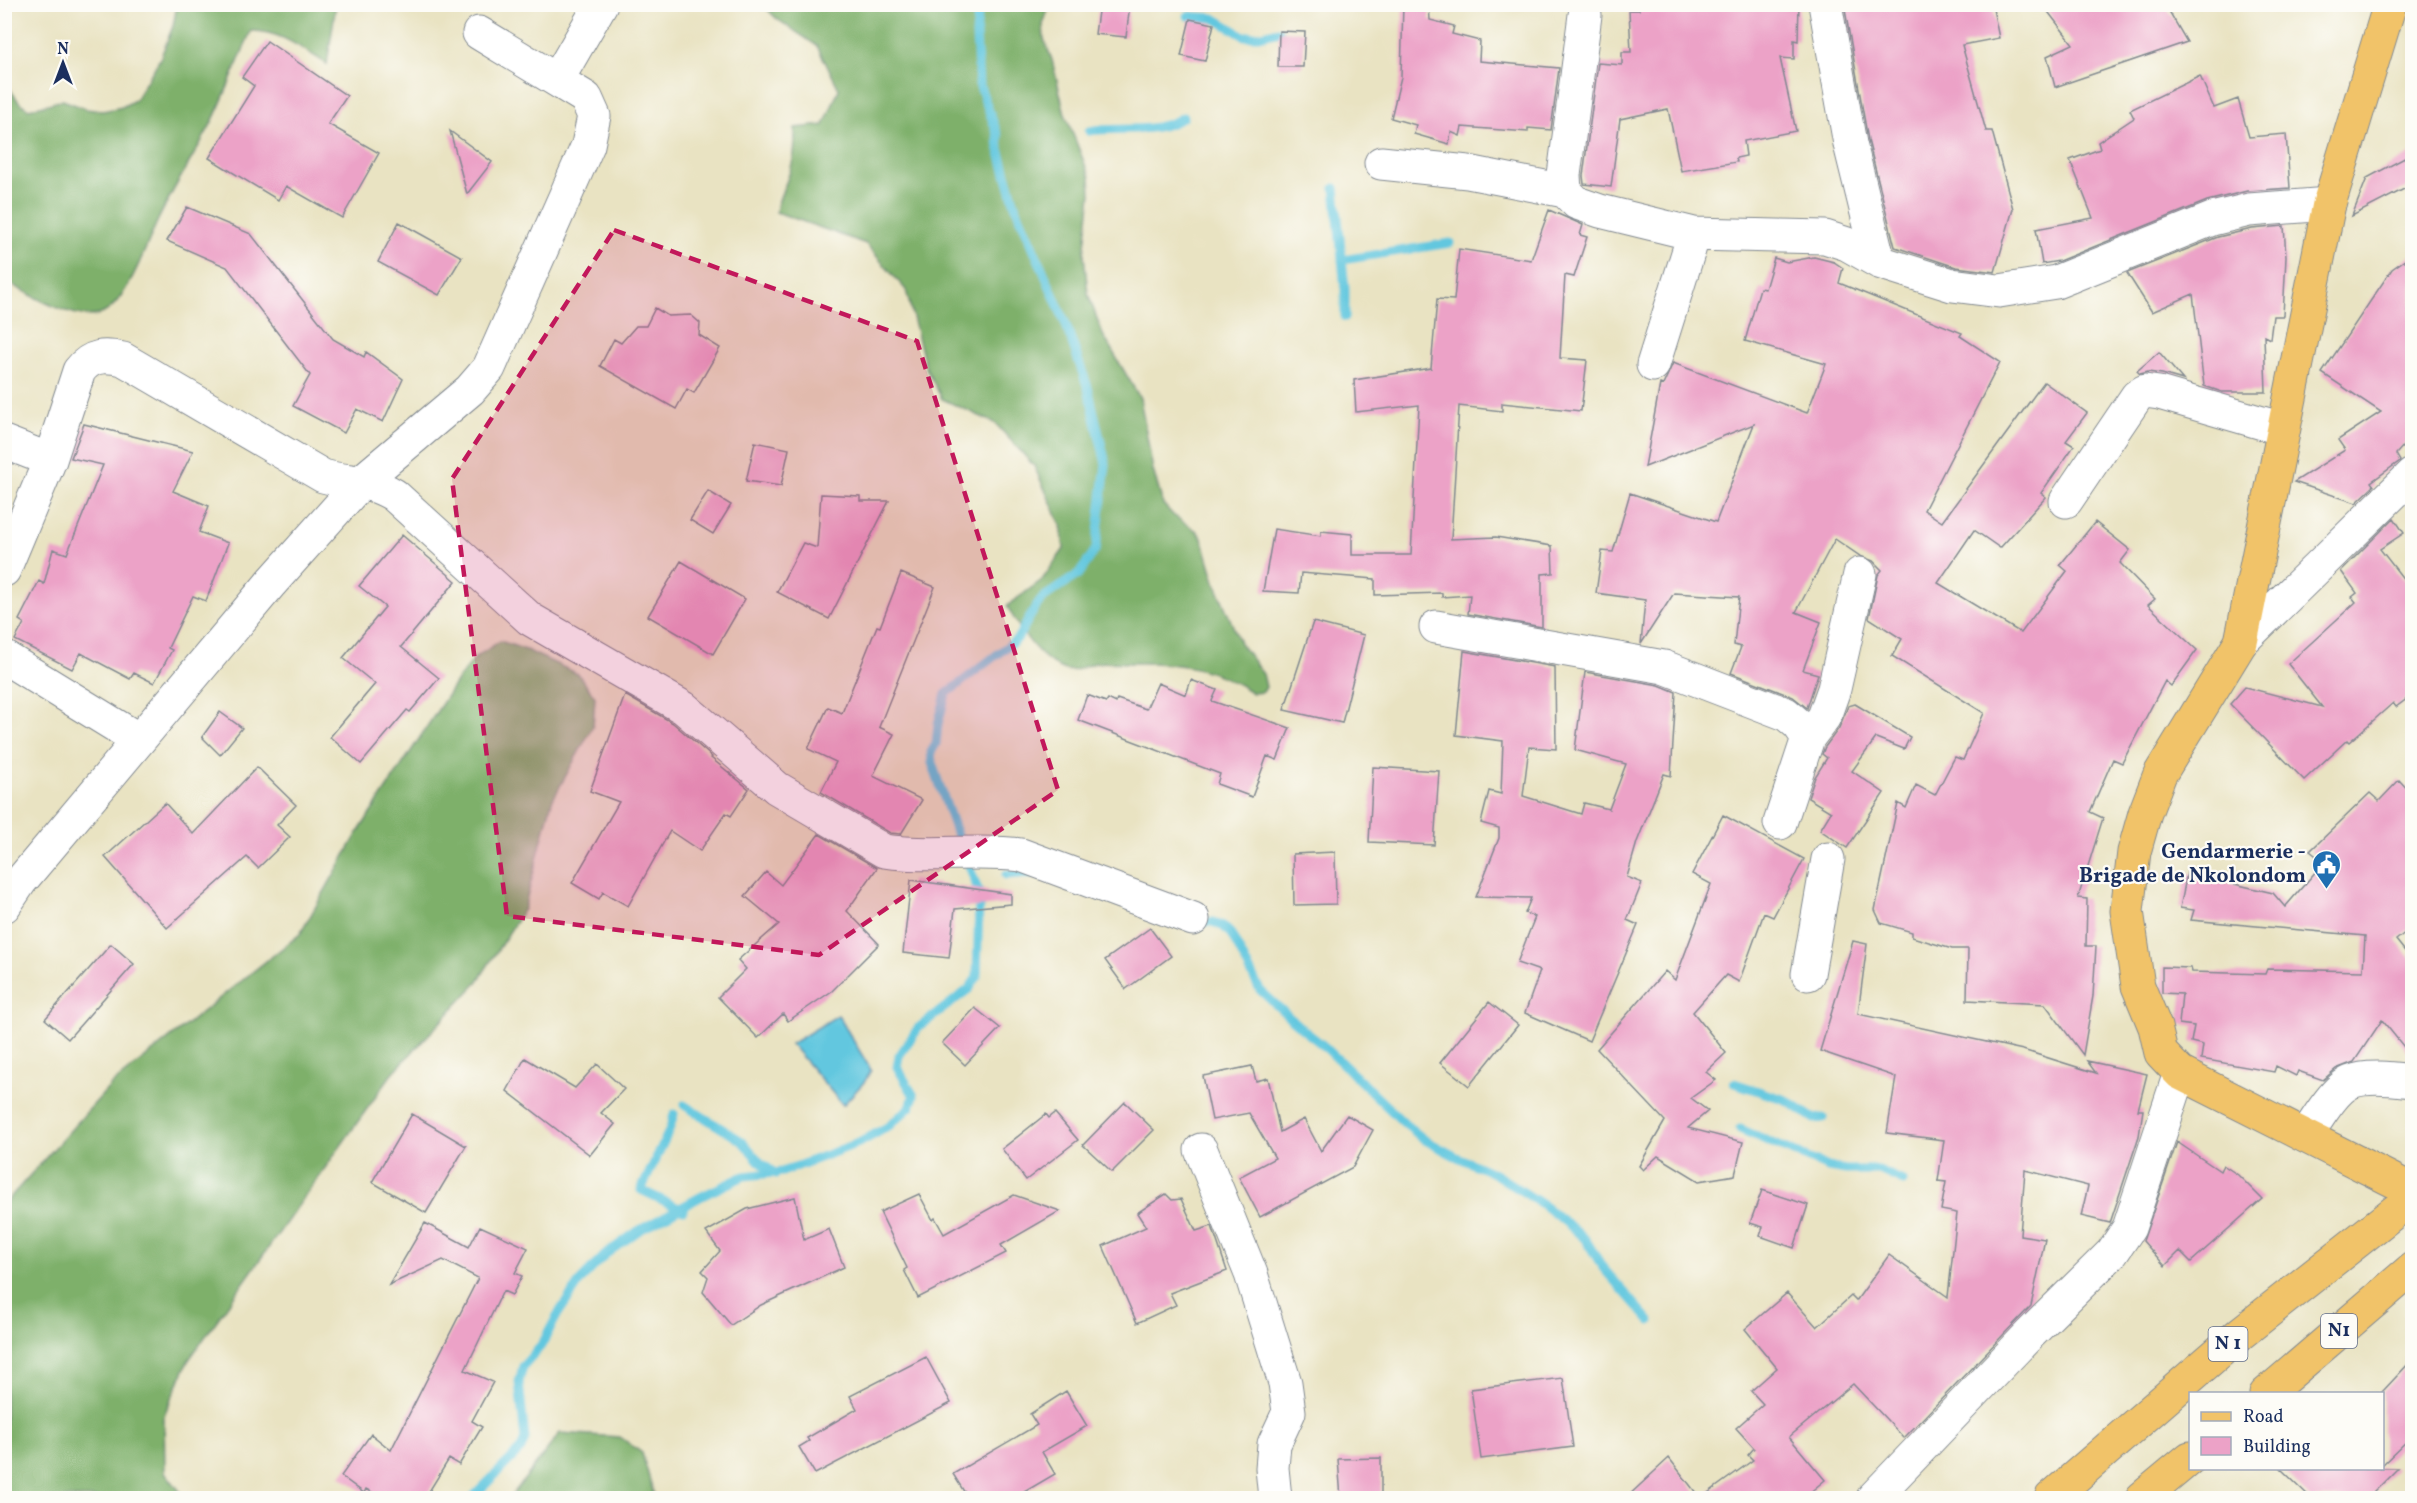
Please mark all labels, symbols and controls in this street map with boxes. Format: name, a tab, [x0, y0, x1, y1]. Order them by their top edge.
north arrow	[33, 33, 93, 93]
text: N	[57, 39, 69, 61]
place label: Gendarmerie - Brigade de Nkolondom	[2079, 838, 2306, 891]
public building icon: Gendarmerie - Brigade de Nkolondom	[2311, 848, 2343, 890]
road number: N1	[2321, 1314, 2357, 1348]
road number: N 1	[2208, 1327, 2248, 1361]
legend	[2189, 1392, 2384, 1470]
text: Road	[2243, 1405, 2284, 1430]
text: Building	[2243, 1435, 2311, 1460]

